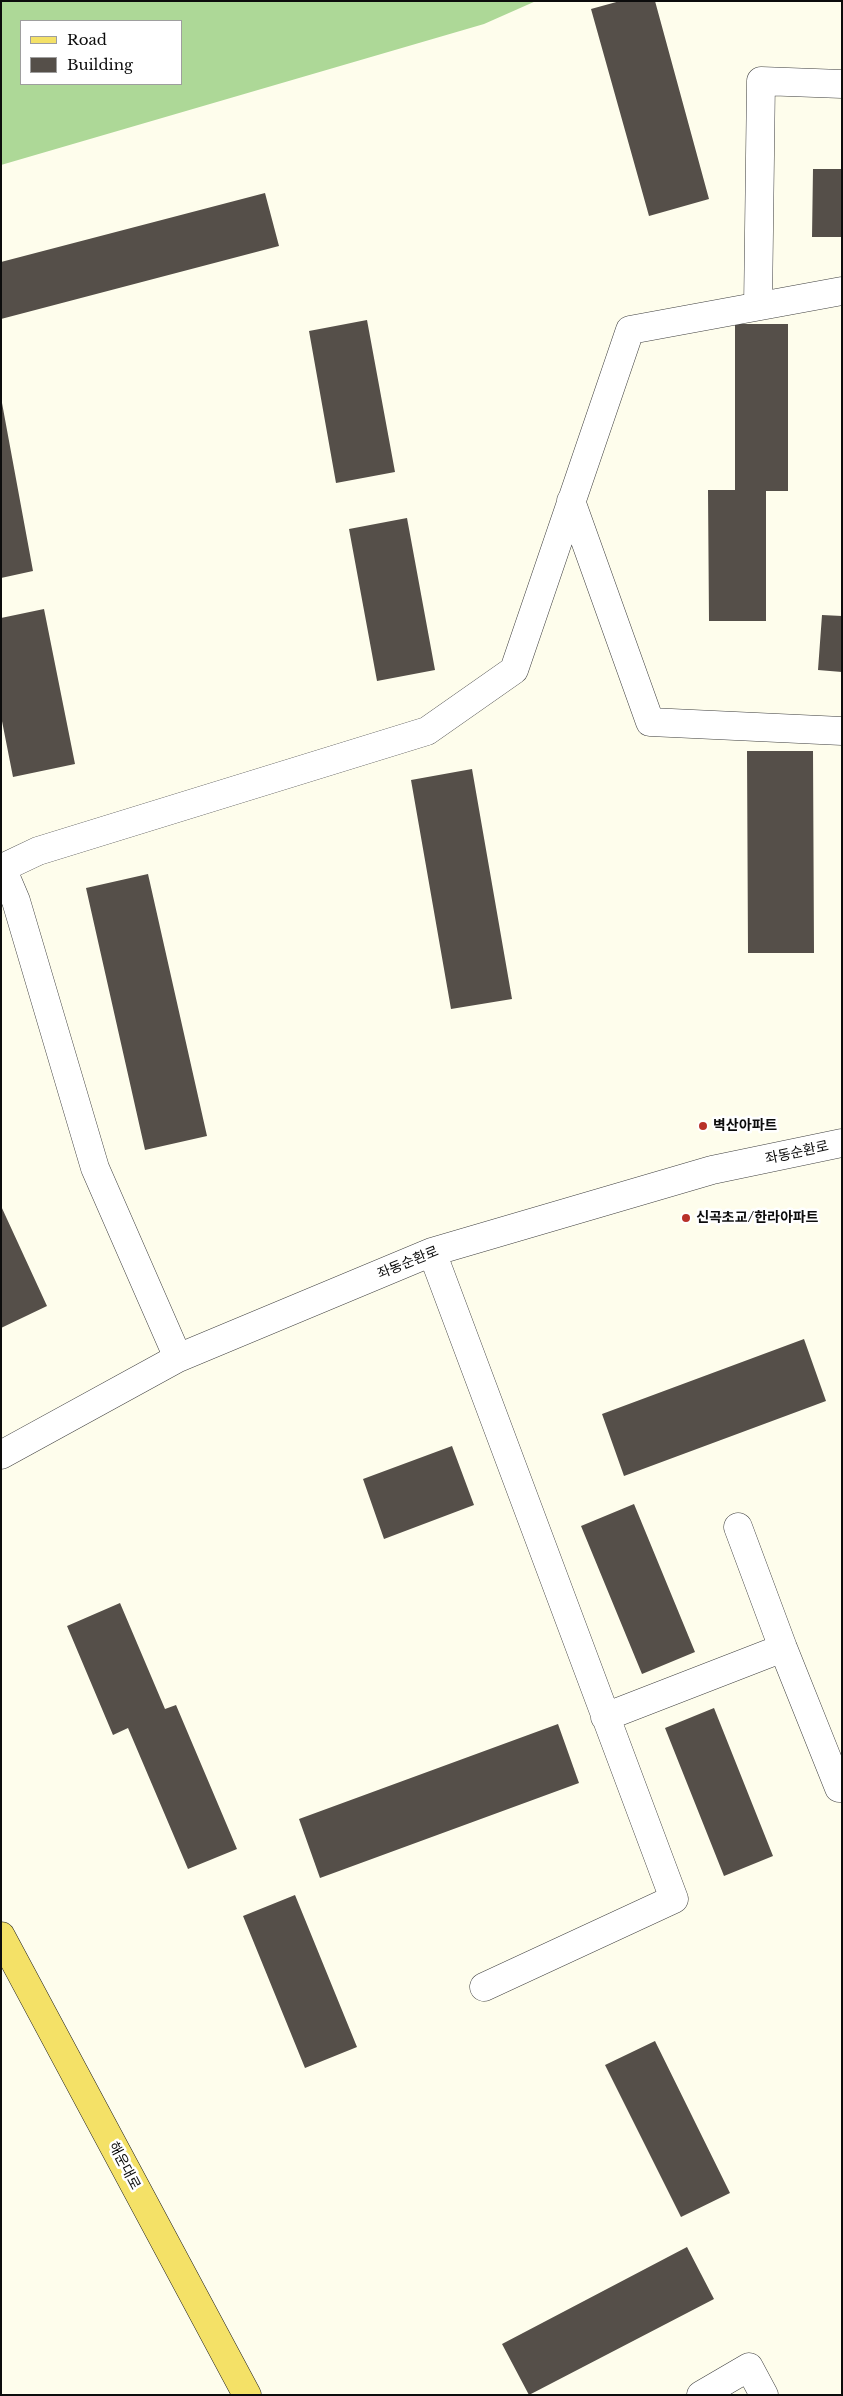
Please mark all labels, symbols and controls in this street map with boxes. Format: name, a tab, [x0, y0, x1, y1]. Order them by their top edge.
legend	[20, 20, 182, 85]
text: Road	[67, 30, 107, 49]
text: Building	[67, 55, 133, 74]
place label: 벽산아파트	[713, 1118, 777, 1134]
marker: 벽산아파트	[697, 1120, 709, 1132]
street label: 좌동순환로	[764, 1138, 830, 1168]
place label: 신곡초교/한라아파트	[696, 1210, 819, 1226]
marker: 신곡초교/한라아파트	[680, 1212, 692, 1224]
street label: 좌동순환로	[375, 1243, 441, 1283]
street label: 해운대로	[104, 2139, 144, 2193]

